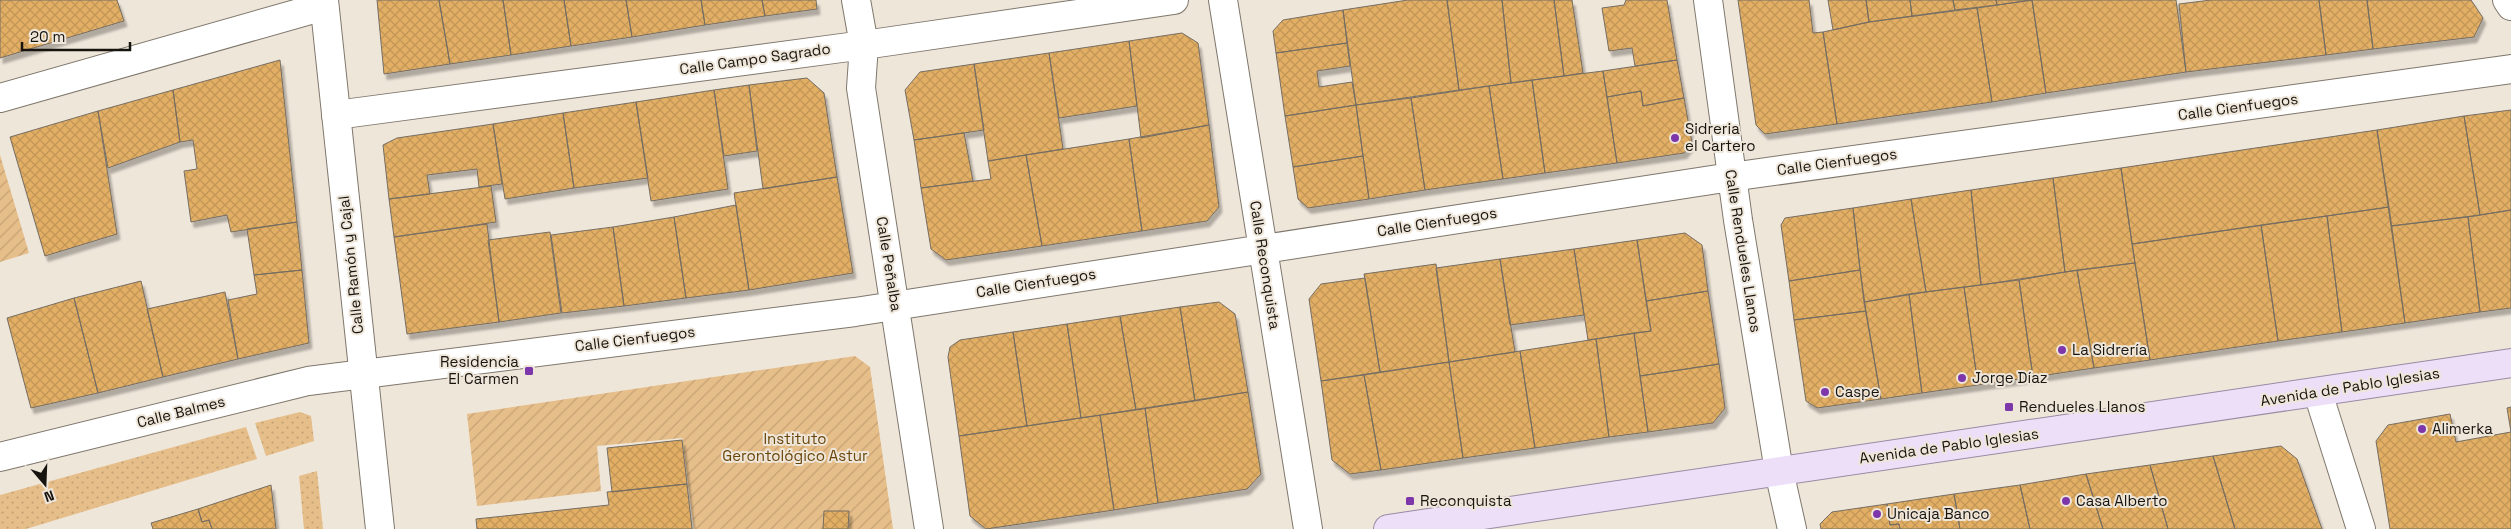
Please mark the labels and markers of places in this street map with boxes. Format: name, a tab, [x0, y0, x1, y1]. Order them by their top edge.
place label: Sidreria el Cartero	[1685, 119, 1756, 155]
marker: Sidreria el Cartero	[1669, 132, 1681, 144]
place label: La Sidrería	[2072, 340, 2148, 359]
marker: La Sidrería	[2056, 344, 2068, 356]
place label: Residencia El Carmen	[440, 352, 519, 388]
marker: Residencia El Carmen	[523, 365, 535, 377]
place label: Jorge Díaz	[1972, 368, 2048, 387]
marker: Jorge Díaz	[1956, 372, 1968, 384]
place label: Caspe	[1835, 382, 1880, 401]
marker: Caspe	[1819, 386, 1831, 398]
place label: Rendueles Llanos	[2019, 397, 2146, 416]
marker: Rendueles Llanos	[2003, 401, 2015, 413]
place label: Alimerka	[2432, 419, 2493, 438]
marker: Alimerka	[2416, 423, 2428, 435]
place label: Reconquista	[1420, 491, 1512, 510]
place label: Casa Alberto	[2076, 491, 2168, 510]
marker: Reconquista	[1404, 495, 1416, 507]
marker: Casa Alberto	[2060, 495, 2072, 507]
place label: Unicaja Banco	[1887, 504, 1990, 523]
marker: Unicaja Banco	[1871, 508, 1883, 520]

